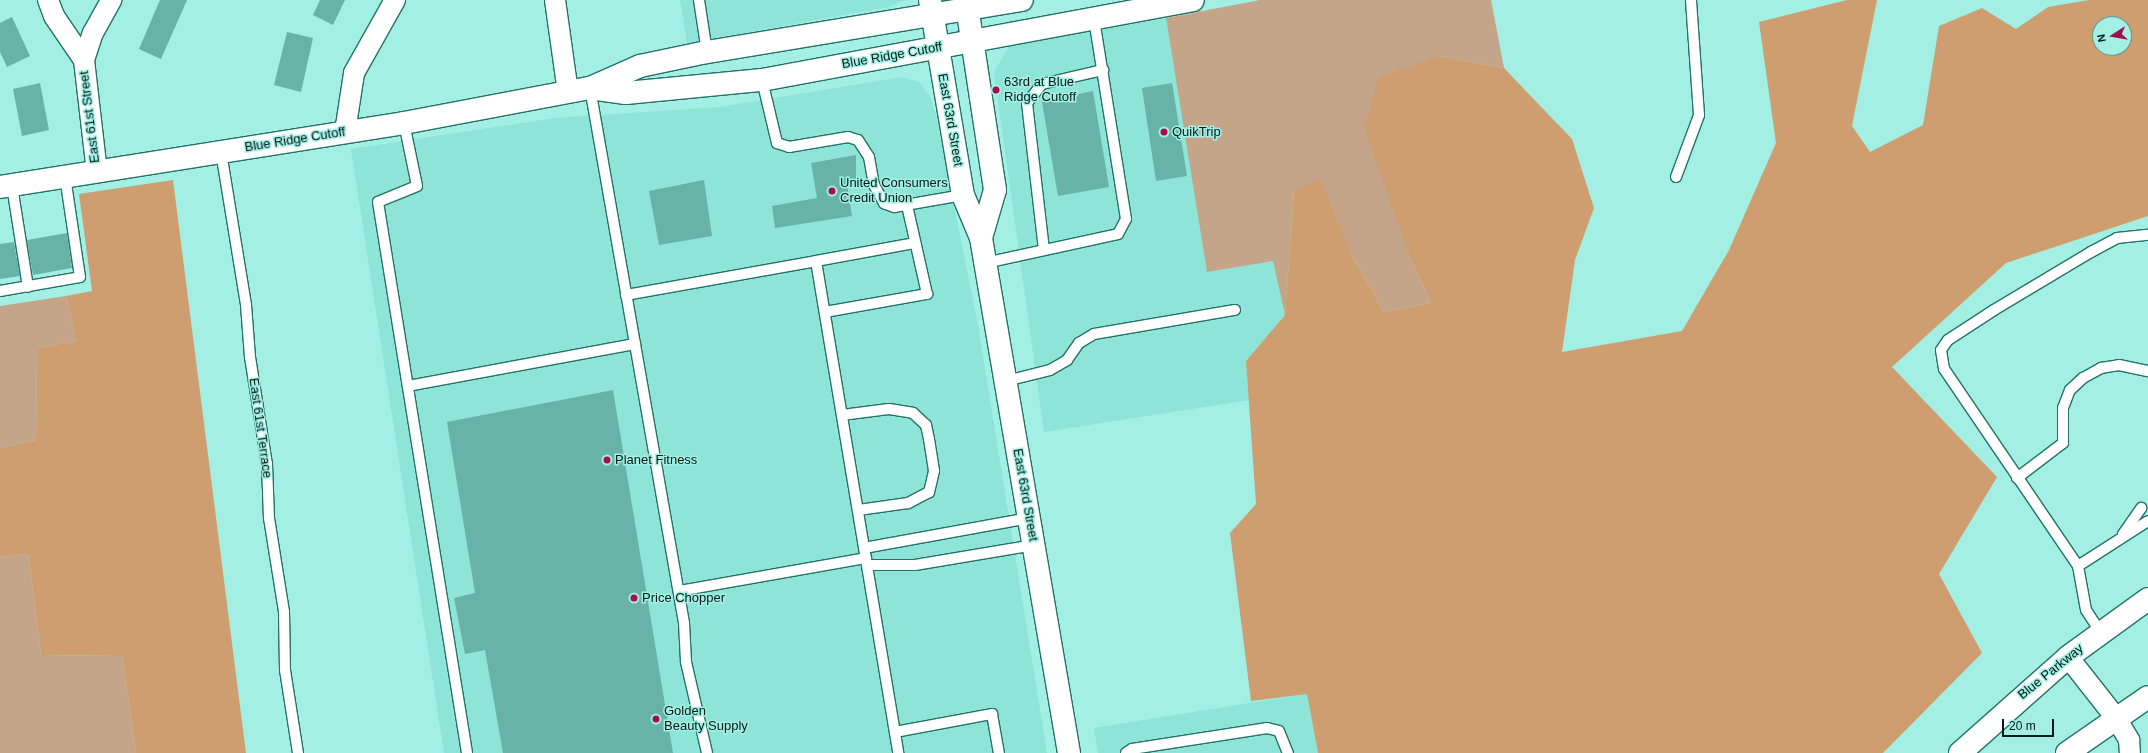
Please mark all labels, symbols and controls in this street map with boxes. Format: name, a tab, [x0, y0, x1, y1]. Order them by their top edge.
north arrow	[2092, 16, 2132, 56]
text: N	[2095, 33, 2108, 43]
street label: Blue Ridge Cutoff	[841, 39, 943, 73]
street label: East 61st Street	[77, 70, 103, 164]
street label: East 63rd Street	[934, 72, 966, 168]
place label: 63rd at Blue Ridge Cutoff	[1004, 75, 1076, 106]
marker: 63rd at Blue Ridge Cutoff	[991, 85, 1001, 95]
street label: Blue Ridge Cutoff	[244, 124, 346, 156]
place label: QuikTrip	[1172, 124, 1221, 140]
marker: QuikTrip	[1159, 127, 1169, 137]
place label: United Consumers Credit Union	[840, 176, 948, 207]
marker: United Consumers Credit Union	[827, 186, 837, 196]
street label: East 61st Terrace	[245, 377, 275, 479]
street label: East 63rd Street	[1009, 447, 1041, 543]
place label: Planet Fitness	[615, 452, 697, 468]
marker: Planet Fitness	[602, 455, 612, 465]
place label: Price Chopper	[642, 590, 725, 606]
marker: Price Chopper	[629, 593, 639, 603]
street label: Blue Parkway	[2015, 641, 2087, 703]
place label: Golden Beauty Supply	[664, 704, 748, 735]
scale bar	[2004, 711, 2056, 737]
marker: Golden Beauty Supply	[651, 714, 661, 724]
text: 20 m	[2009, 719, 2036, 733]

